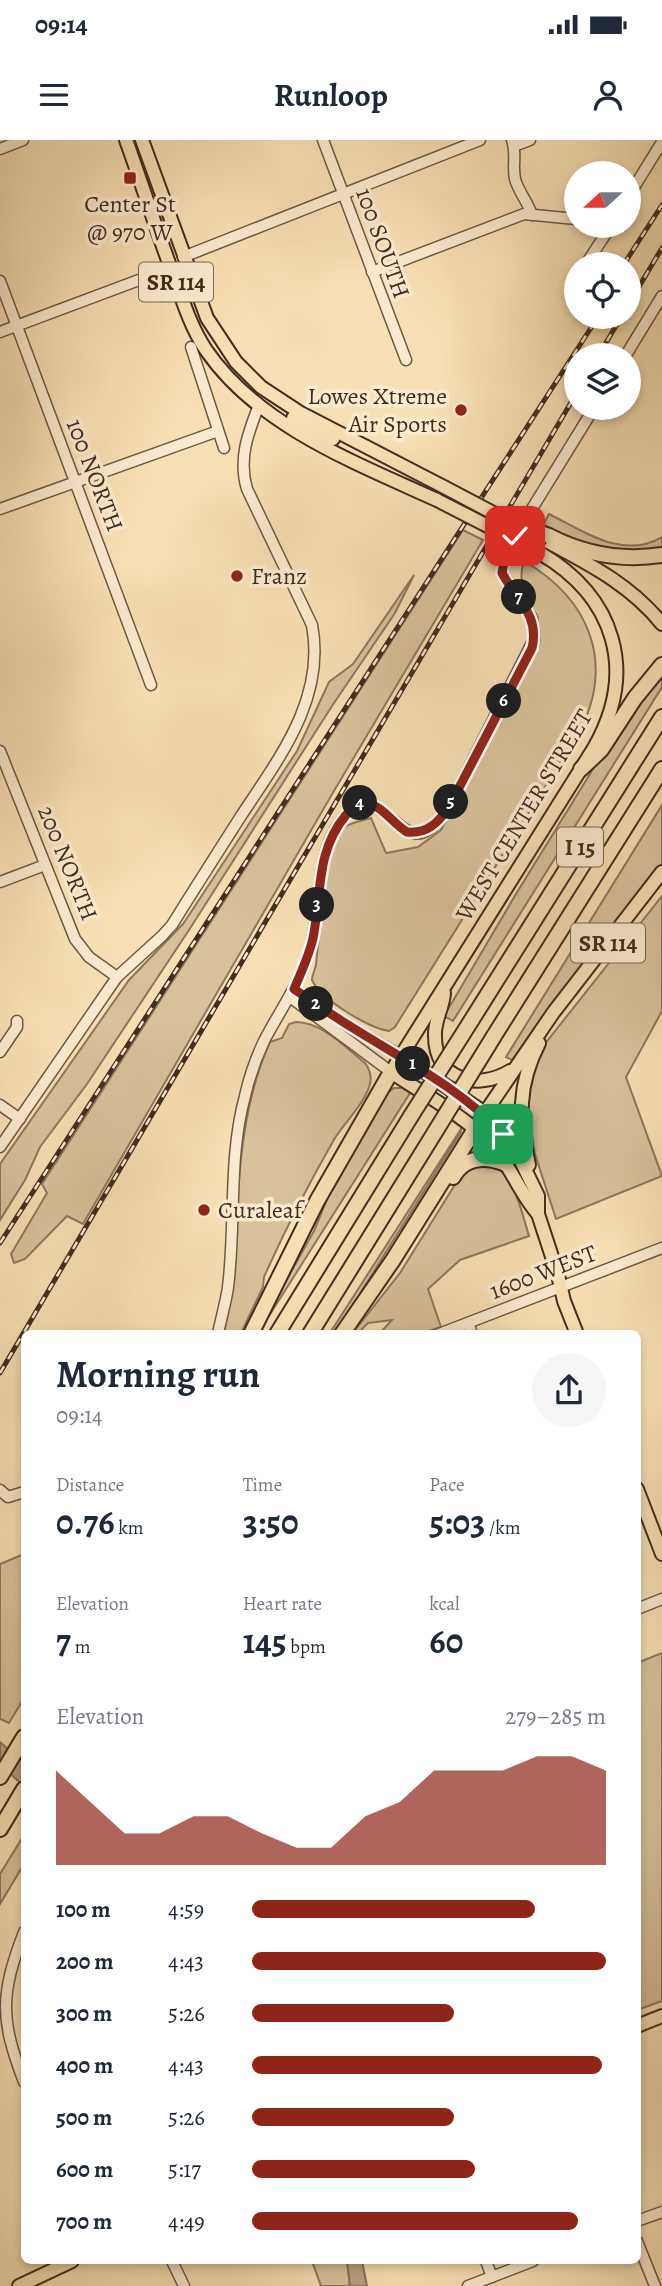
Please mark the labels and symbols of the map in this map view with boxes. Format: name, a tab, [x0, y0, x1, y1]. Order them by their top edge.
north arrow	[564, 161, 640, 238]
marker: Center St @ 970 W	[122, 170, 138, 186]
street label: 100 SOUTH	[348, 183, 418, 303]
place label: Center St @ 970 W	[84, 188, 176, 248]
road number: SR 114	[139, 262, 213, 302]
place label: Lowes Xtreme Air Sports	[307, 380, 447, 440]
marker: Lowes Xtreme Air Sports	[453, 402, 469, 418]
street label: 100 NORTH	[59, 414, 131, 536]
pin	[485, 506, 545, 566]
place label: Franz	[251, 560, 307, 592]
marker: Franz	[229, 568, 245, 584]
pin: 7	[502, 580, 536, 615]
pin: 6	[486, 684, 522, 718]
street label: WEST CENTER STREET	[448, 703, 600, 928]
pin: 5	[434, 784, 468, 820]
pin: 4	[342, 786, 378, 820]
street label: 200 NORTH	[30, 801, 106, 925]
road number: I 15	[557, 828, 603, 866]
pin: 3	[300, 888, 334, 922]
road number: SR 114	[571, 923, 645, 962]
pin: 2	[298, 986, 334, 1022]
pin: 1	[396, 1046, 430, 1082]
pin	[473, 1104, 533, 1164]
place label: Curaleaf	[218, 1194, 305, 1226]
marker: Curaleaf	[196, 1202, 212, 1218]
street label: 1600 WEST	[485, 1237, 601, 1307]

